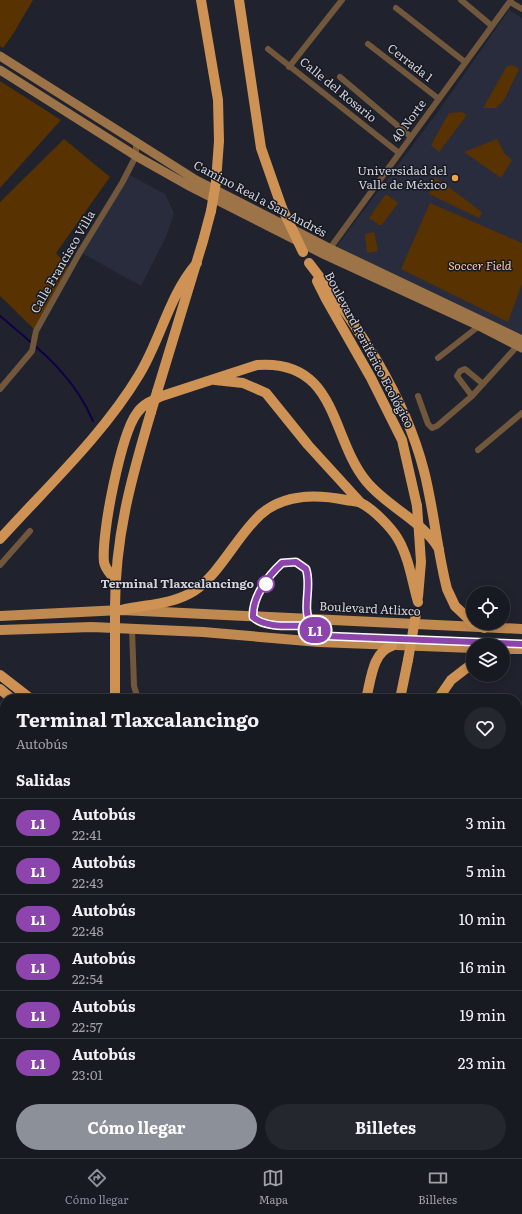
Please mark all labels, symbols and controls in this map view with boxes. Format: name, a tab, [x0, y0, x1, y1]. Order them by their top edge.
street label: Cerrada 1	[384, 39, 437, 86]
street label: Calle del Rosario	[296, 52, 381, 126]
street label: 40 Norte	[387, 95, 430, 146]
street label: Camino Real a San Andrés	[191, 155, 331, 241]
place label: Universidad del Valle de México	[357, 161, 447, 193]
marker: Universidad del Valle de México	[450, 173, 460, 183]
street label: Calle Francisco Villa	[25, 206, 99, 316]
park label: Soccer Field	[448, 256, 512, 274]
street label: Boulevard Periférico Ecológico	[321, 268, 419, 431]
place label: Terminal Tlaxcalancingo	[100, 574, 255, 592]
marker: Terminal Tlaxcalancingo	[257, 575, 275, 593]
map controls	[466, 586, 510, 682]
button: locate	[466, 586, 510, 630]
street label: Boulevard Atlixco	[319, 596, 421, 620]
line badge: L1	[297, 617, 333, 643]
text: L1	[308, 620, 322, 640]
button: layers	[466, 638, 510, 682]
text: Terminal Tlaxcalancingo	[16, 705, 259, 733]
button: heart	[464, 707, 506, 749]
text: Autobús	[16, 734, 67, 753]
text: Salidas	[16, 768, 71, 791]
text: Autobús	[72, 802, 135, 825]
text: 3 min	[465, 811, 506, 834]
text: L1	[31, 813, 45, 833]
text: 22:41	[72, 825, 102, 844]
text: Autobús	[72, 850, 135, 873]
text: 5 min	[466, 859, 506, 882]
text: L1	[31, 861, 45, 881]
text: 22:43	[72, 873, 103, 892]
text: Autobús	[72, 898, 135, 921]
text: 10 min	[459, 907, 506, 930]
text: L1	[31, 909, 45, 929]
text: 22:48	[72, 921, 104, 940]
text: Autobús	[72, 946, 135, 969]
text: 16 min	[459, 955, 506, 978]
text: L1	[31, 957, 45, 977]
text: 22:54	[72, 969, 103, 988]
text: Autobús	[72, 994, 135, 1017]
text: 19 min	[460, 1003, 506, 1026]
text: L1	[31, 1005, 45, 1025]
text: 22:57	[72, 1017, 103, 1036]
text: Autobús	[72, 1042, 135, 1065]
text: 23 min	[458, 1051, 506, 1074]
text: L1	[31, 1053, 45, 1073]
text: 23:01	[72, 1065, 103, 1084]
button: Cómo llegar	[16, 1104, 257, 1150]
button: Billetes	[265, 1104, 506, 1150]
tab: Cómo llegar	[65, 1167, 128, 1207]
tab: Mapa	[259, 1167, 288, 1207]
tab: Billetes	[418, 1167, 457, 1207]

